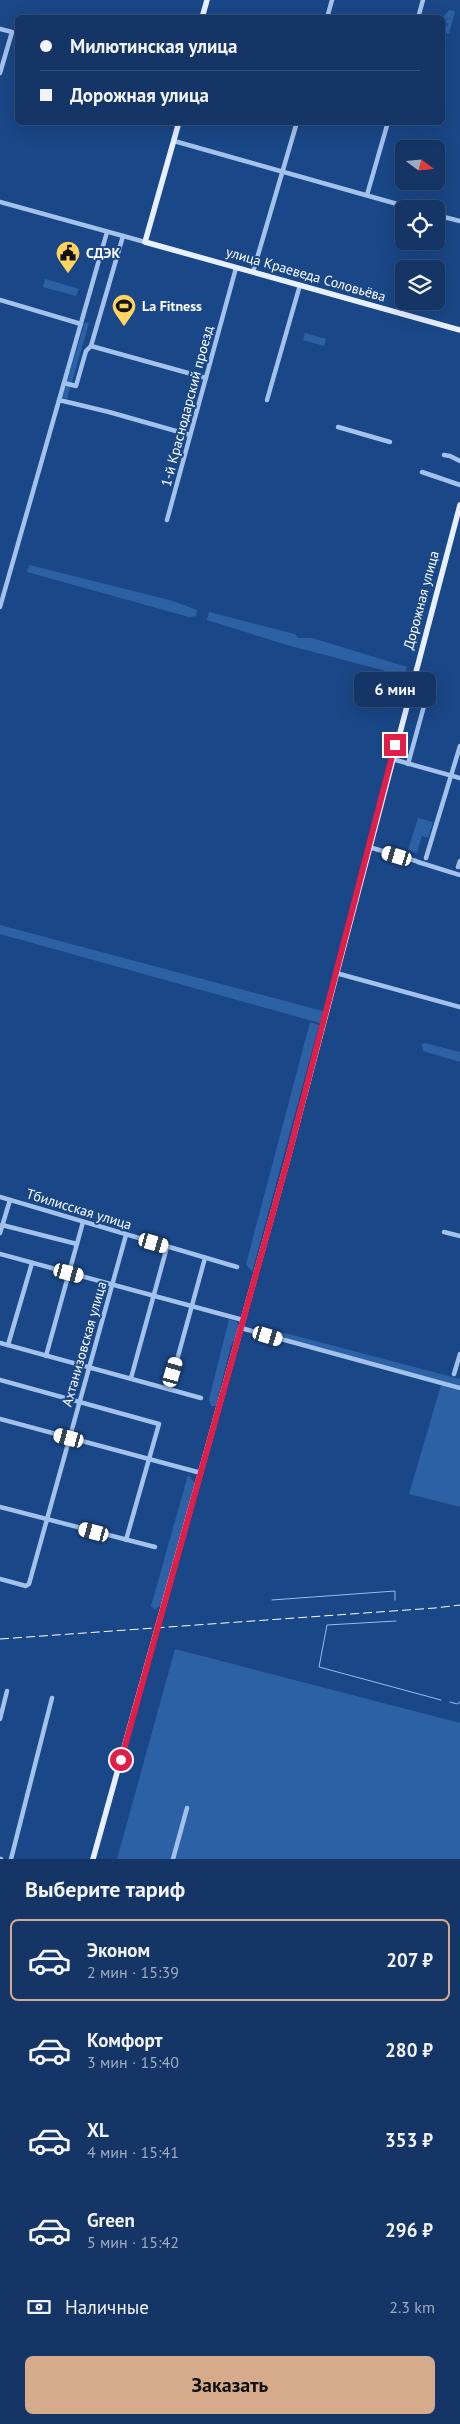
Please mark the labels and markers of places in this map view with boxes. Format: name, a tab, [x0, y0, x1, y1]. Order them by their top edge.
public building icon: СДЭК	[55, 240, 81, 274]
place label: СДЭК	[86, 244, 120, 262]
sports icon: La Fitness	[111, 293, 137, 327]
place label: La Fitness	[142, 297, 202, 315]

